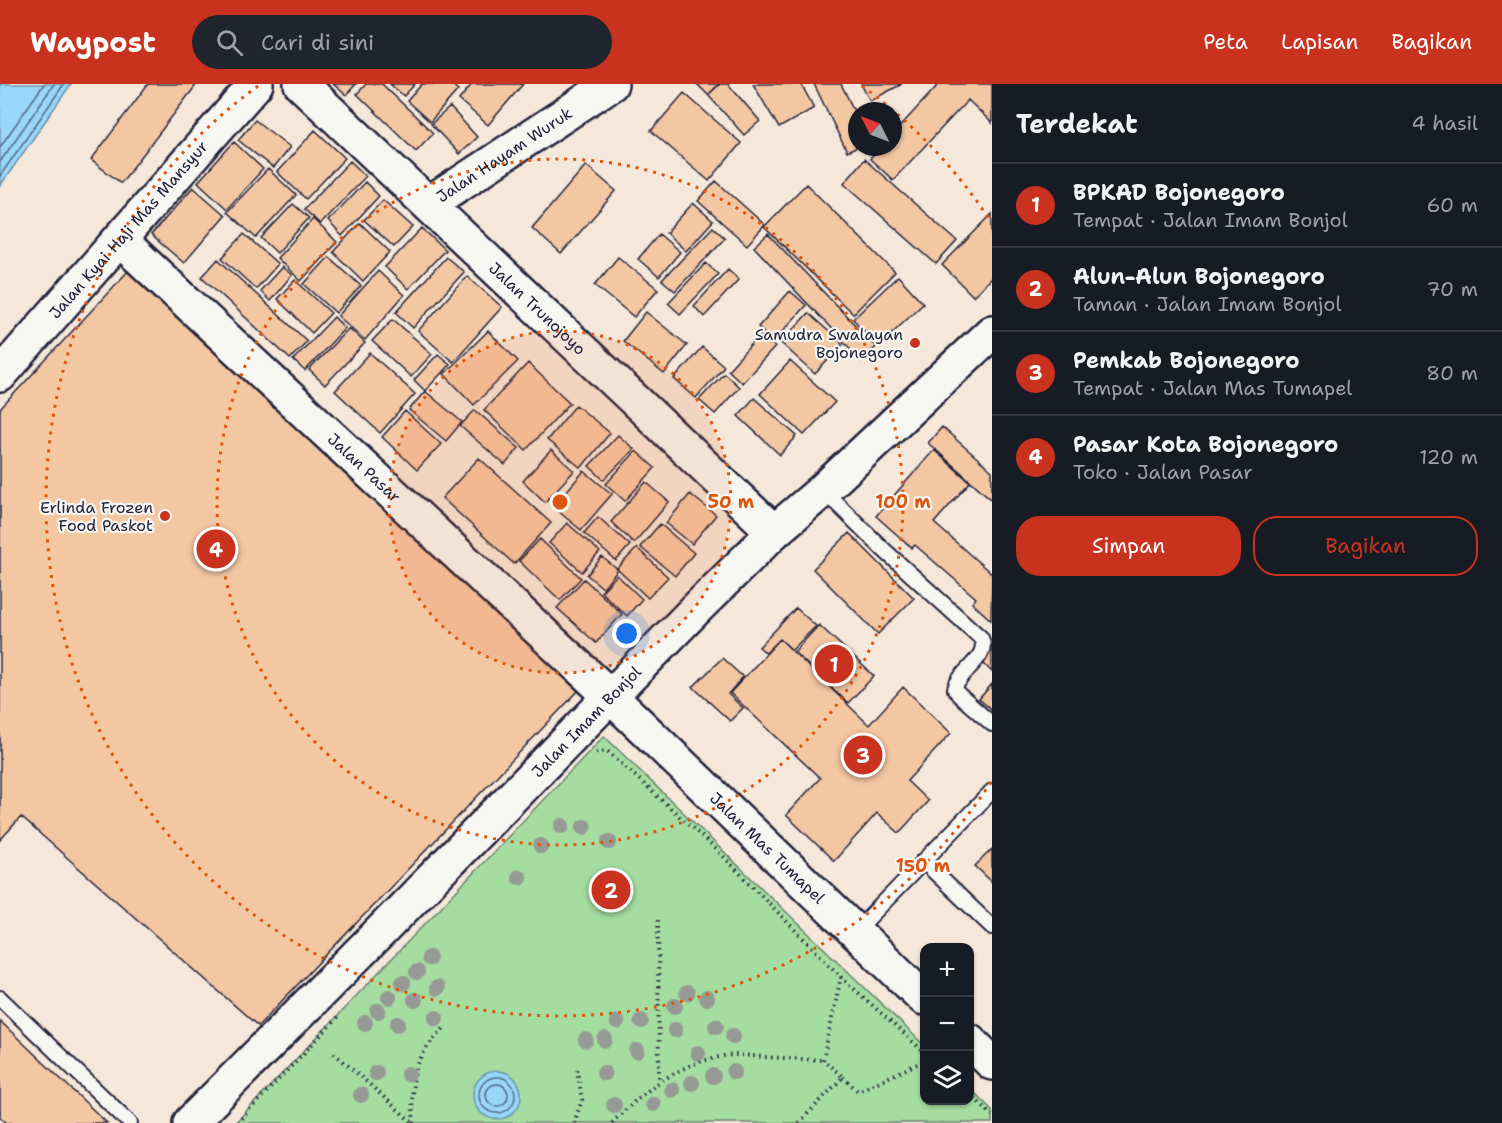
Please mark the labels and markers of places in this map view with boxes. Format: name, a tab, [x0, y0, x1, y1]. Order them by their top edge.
place label: Samudra Swalayan Bojonegoro	[755, 324, 903, 363]
marker: Samudra Swalayan Bojonegoro	[908, 336, 922, 350]
centre of rings	[550, 492, 570, 512]
place label: Erlinda Frozen Food Paskot	[40, 497, 153, 536]
marker: Erlinda Frozen Food Paskot	[158, 509, 172, 523]
pin: 4	[196, 526, 236, 572]
pin: 1	[814, 642, 854, 686]
pin: 3	[844, 732, 882, 778]
pin: 2	[592, 868, 630, 912]

